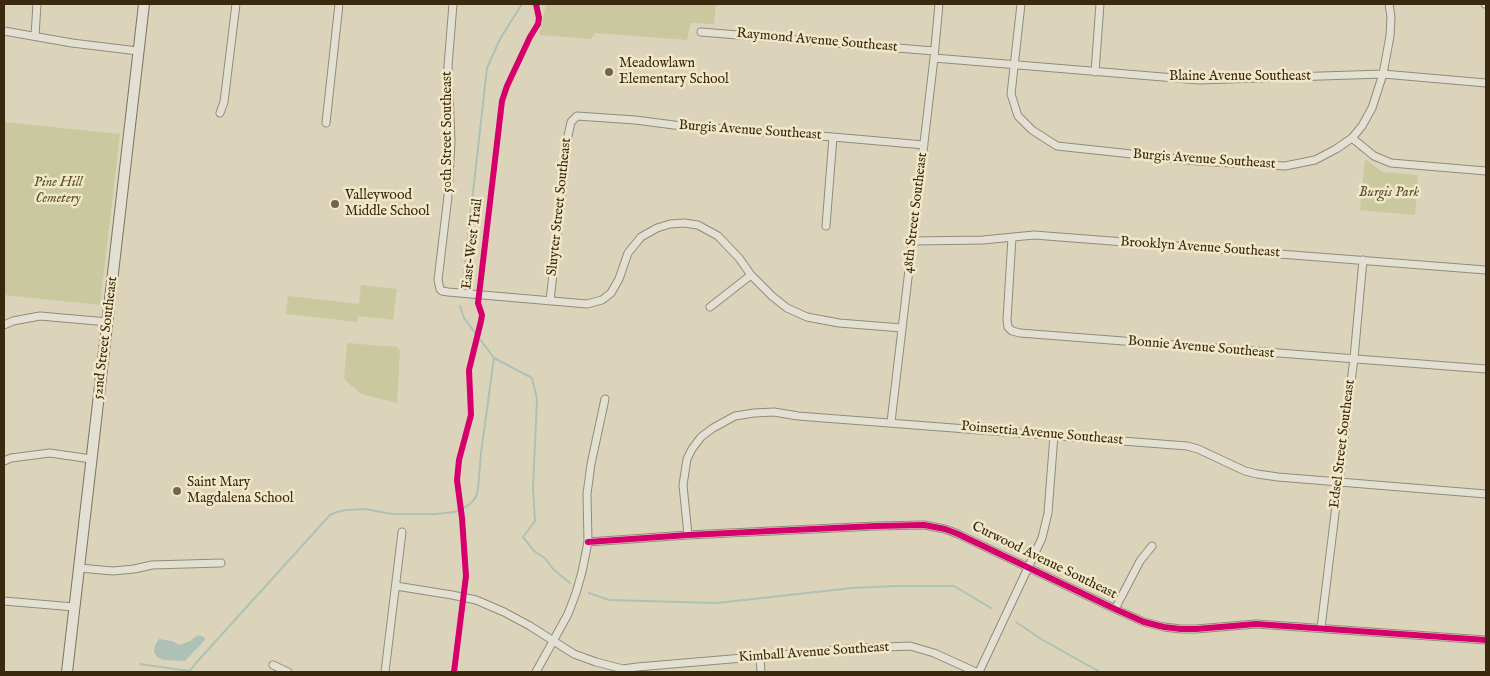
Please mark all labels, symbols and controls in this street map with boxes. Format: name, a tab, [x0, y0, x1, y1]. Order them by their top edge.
street label: Raymond Avenue Southeast	[736, 26, 898, 56]
place label: Meadowlawn Elementary School	[619, 56, 729, 88]
marker: Meadowlawn Elementary School	[603, 66, 615, 78]
street label: Blaine Avenue Southeast	[1169, 69, 1311, 85]
street label: 50th Street Southeast	[440, 71, 456, 193]
street label: Burgis Avenue Southeast	[678, 118, 822, 144]
street label: Sluyter Street Southeast	[544, 137, 576, 277]
street label: Burgis Avenue Southeast	[1132, 147, 1276, 173]
street label: 48th Street Southeast	[900, 152, 932, 274]
park label: Pine Hill Cemetery	[34, 175, 82, 208]
park label: Burgis Park	[1359, 185, 1419, 201]
place label: Valleywood Middle School	[345, 188, 429, 220]
street label: East-West Trail	[459, 197, 487, 291]
marker: Valleywood Middle School	[329, 198, 341, 210]
street label: Brooklyn Avenue Southeast	[1120, 234, 1280, 262]
street label: 52nd Street Southeast	[90, 276, 122, 400]
street label: Bonnie Avenue Southeast	[1127, 333, 1275, 363]
street label: Edsel Street Southeast	[1327, 379, 1359, 509]
street label: Poinsettia Avenue Southeast	[960, 419, 1124, 449]
place label: Saint Mary Magdalena School	[187, 475, 293, 508]
marker: Saint Mary Magdalena School	[171, 485, 183, 497]
street label: Curwood Avenue Southeast	[969, 519, 1119, 603]
street label: Kimball Avenue Southeast	[738, 639, 890, 667]

